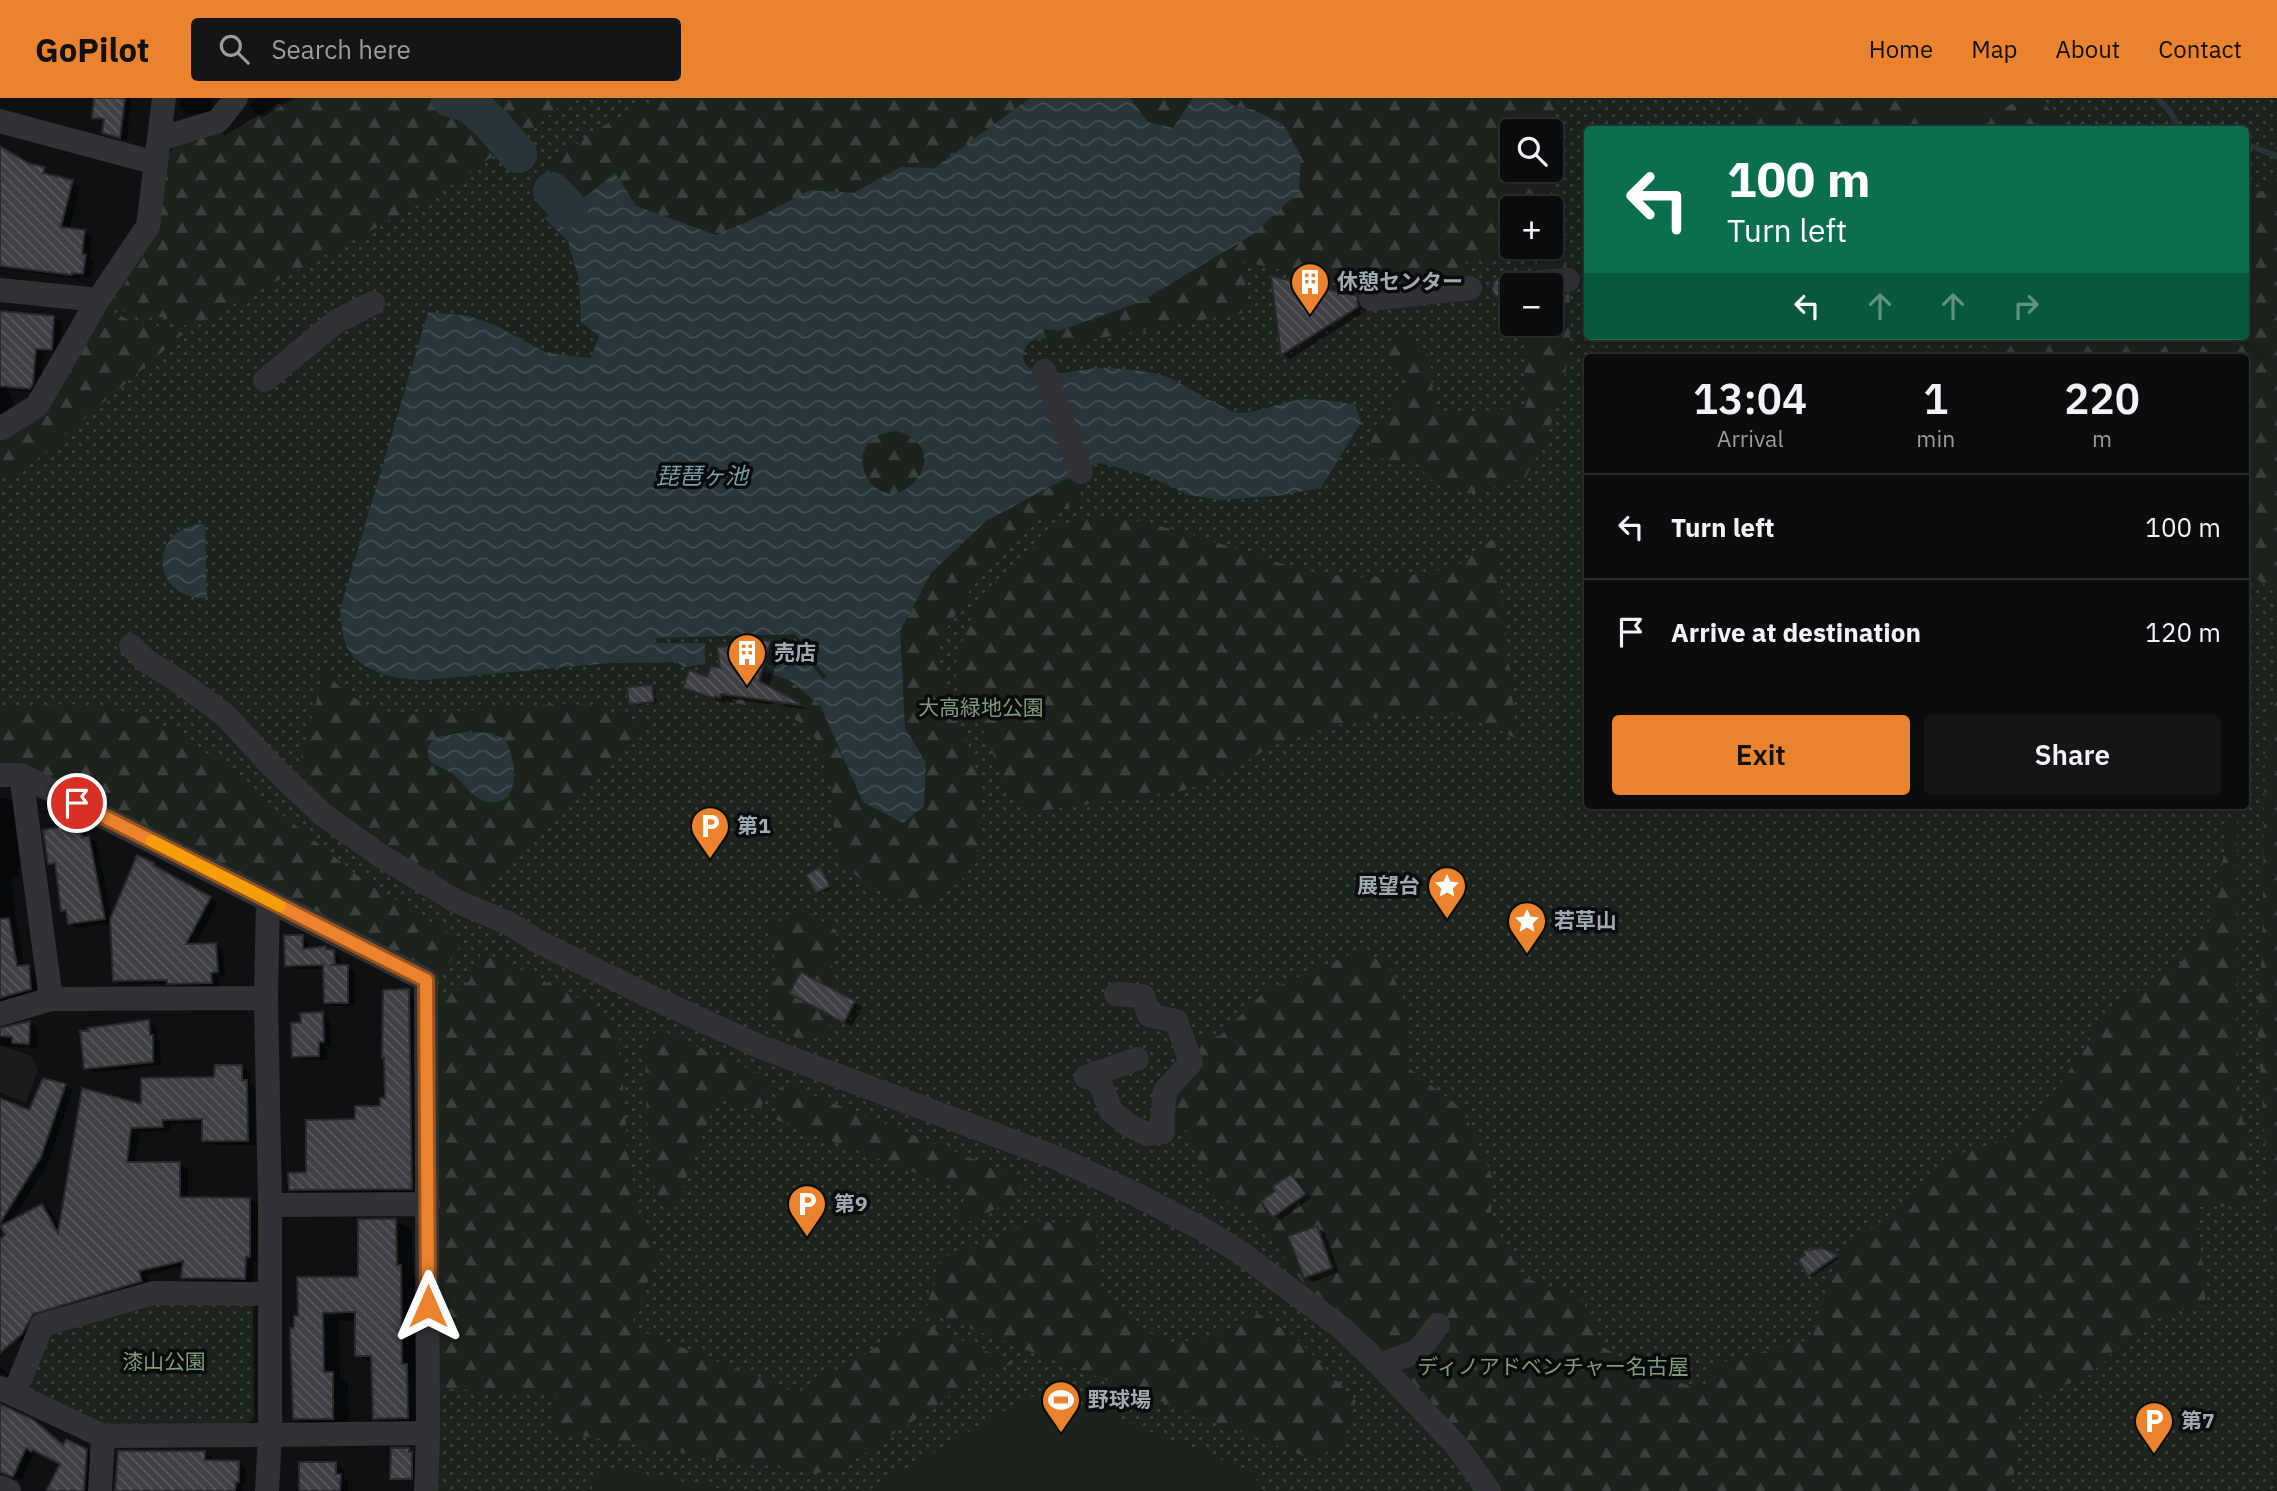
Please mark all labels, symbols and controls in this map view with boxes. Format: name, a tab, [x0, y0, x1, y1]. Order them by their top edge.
search box	[191, 18, 681, 81]
text: GoPilot	[35, 28, 149, 71]
icon: search	[215, 30, 253, 68]
text: Search here	[271, 32, 411, 66]
text: Home	[1869, 33, 1933, 65]
text: Map	[1971, 33, 2017, 65]
text: About	[2055, 33, 2120, 65]
text: Contact	[2158, 33, 2242, 65]
map controls	[1500, 119, 1563, 336]
button: search	[1500, 119, 1563, 182]
text: 100 m	[1727, 147, 1871, 210]
icon: left	[1612, 154, 1703, 245]
button: +	[1500, 196, 1563, 259]
text: Turn left	[1727, 209, 1847, 251]
building icon: 休憩センター	[1289, 261, 1331, 316]
place label: 休憩センター	[1337, 267, 1463, 295]
button: −	[1500, 273, 1563, 336]
icon: left	[1788, 287, 1826, 325]
icon: ahead	[1861, 287, 1899, 325]
icon: ahead	[1934, 287, 1972, 325]
icon: right	[2007, 287, 2045, 325]
text: 13:04	[1693, 371, 1807, 426]
text: 1	[1923, 371, 1948, 426]
text: 220	[2064, 371, 2140, 426]
text: Arrival	[1717, 423, 1784, 453]
text: min	[1916, 423, 1955, 453]
text: m	[2092, 423, 2112, 453]
water label: 琵琶ヶ池	[656, 460, 750, 490]
icon: left	[1612, 508, 1650, 546]
text: Turn left	[1671, 510, 1774, 544]
text: 100 m	[2145, 510, 2221, 544]
icon: arrive	[1612, 613, 1650, 651]
text: Arrive at destination	[1671, 615, 1921, 649]
text: 120 m	[2145, 615, 2221, 649]
building icon: 売店	[726, 632, 768, 687]
place label: 売店	[774, 638, 816, 666]
park label: 大高緑地公園	[918, 693, 1044, 721]
button: Exit	[1612, 715, 1910, 795]
button: Share	[1924, 715, 2221, 795]
pin	[47, 773, 107, 833]
icon: arrive	[58, 784, 96, 822]
parking icon: 第1	[689, 805, 731, 860]
place label: 第1	[737, 811, 771, 839]
place icon: 展望台	[1426, 865, 1468, 920]
place label: 展望台	[1357, 871, 1420, 899]
place icon: 若草山	[1506, 900, 1548, 955]
place label: 若草山	[1554, 906, 1617, 934]
parking icon: 第9	[786, 1183, 828, 1238]
place label: 第9	[834, 1189, 868, 1217]
position arrow	[391, 1269, 465, 1343]
park label: 漆山公園	[122, 1347, 206, 1375]
park label: ディノアドベンチャー名古屋	[1417, 1352, 1689, 1380]
sports icon: 野球場	[1040, 1379, 1082, 1434]
place label: 野球場	[1088, 1385, 1151, 1413]
parking icon: 第7	[2133, 1400, 2175, 1455]
place label: 第7	[2181, 1406, 2215, 1434]

